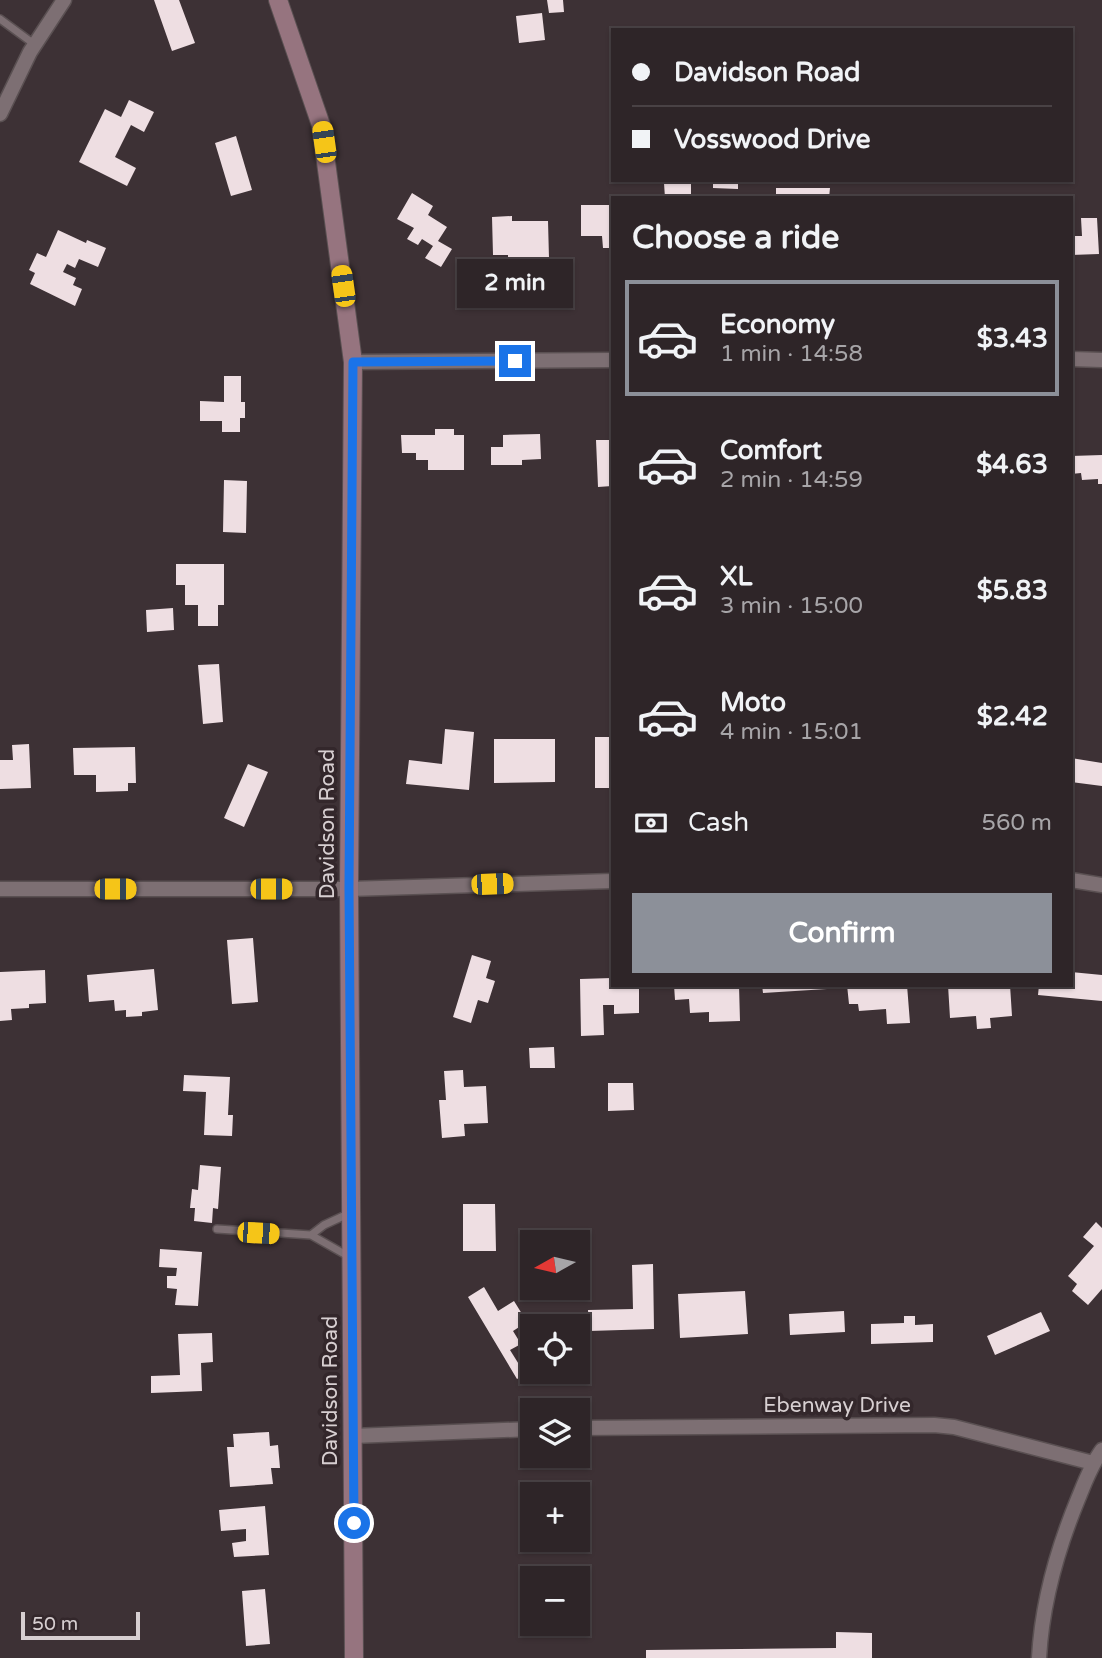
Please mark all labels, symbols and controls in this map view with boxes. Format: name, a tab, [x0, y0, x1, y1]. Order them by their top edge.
text: Davidson Road	[674, 57, 861, 88]
car	[311, 120, 338, 164]
text: Vosswood Drive	[674, 124, 871, 155]
text: Choose a ride	[632, 219, 839, 257]
callout: 2 min	[457, 260, 573, 308]
car	[330, 264, 357, 308]
text: 2 min	[484, 269, 546, 297]
icon: car	[636, 307, 699, 370]
text: Economy	[720, 309, 835, 340]
text: $3.43	[977, 323, 1048, 354]
text: 1 min · 14:58	[720, 340, 863, 368]
route end	[499, 345, 531, 377]
icon: car	[636, 433, 699, 496]
text: Comfort	[720, 435, 822, 466]
text: $4.63	[976, 449, 1048, 480]
text: 2 min · 14:59	[720, 466, 863, 494]
icon: car	[636, 559, 699, 622]
text: XL	[720, 561, 752, 592]
text: $5.83	[977, 575, 1048, 606]
text: 3 min · 15:00	[720, 592, 863, 620]
icon: car	[636, 685, 699, 748]
text: Moto	[720, 687, 786, 718]
text: $2.42	[977, 701, 1048, 732]
text: 4 min · 15:01	[720, 718, 863, 746]
street label: Davidson Road	[315, 749, 340, 899]
icon: cash	[632, 804, 670, 842]
text: Cash	[688, 807, 749, 838]
text: 560 m	[982, 809, 1052, 837]
car	[471, 873, 514, 895]
car	[95, 879, 137, 900]
car	[251, 879, 293, 900]
button: Confirm	[632, 893, 1052, 973]
car	[237, 1221, 280, 1245]
north arrow	[520, 1230, 590, 1300]
map controls	[520, 1230, 590, 1636]
button: locate	[520, 1314, 590, 1384]
street label: Davidson Road	[318, 1316, 343, 1466]
street label: Ebenway Drive	[763, 1393, 911, 1418]
button: layers	[520, 1398, 590, 1468]
button: +	[520, 1482, 590, 1552]
route start	[338, 1507, 370, 1539]
button: −	[520, 1566, 590, 1636]
scale bar	[21, 1609, 140, 1641]
text: 50 m	[32, 1613, 78, 1635]

